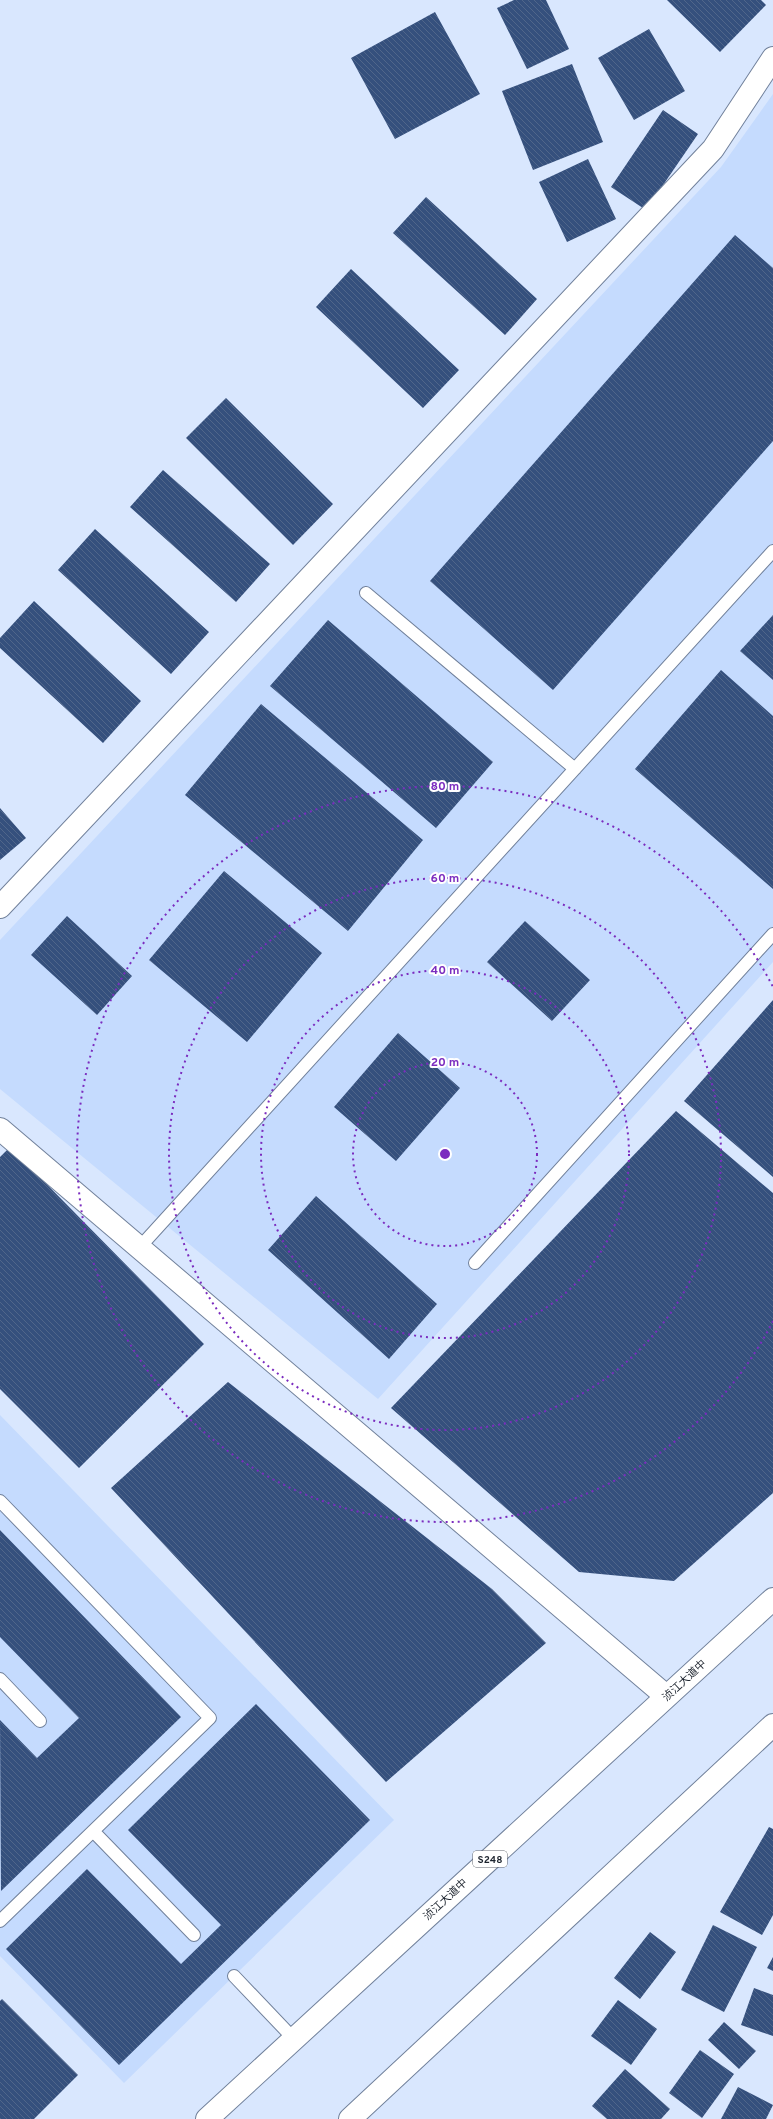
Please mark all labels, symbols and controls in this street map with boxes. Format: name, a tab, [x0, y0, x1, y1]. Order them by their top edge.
text: 80 m	[431, 779, 459, 795]
text: 60 m	[431, 871, 459, 887]
text: 40 m	[430, 963, 460, 979]
text: 20 m	[431, 1055, 459, 1071]
centre of rings	[438, 1147, 452, 1161]
street label: 浈江大道中	[660, 1657, 710, 1705]
road number: S248	[473, 1851, 507, 1867]
street label: 浈江大道中	[421, 1876, 471, 1924]

